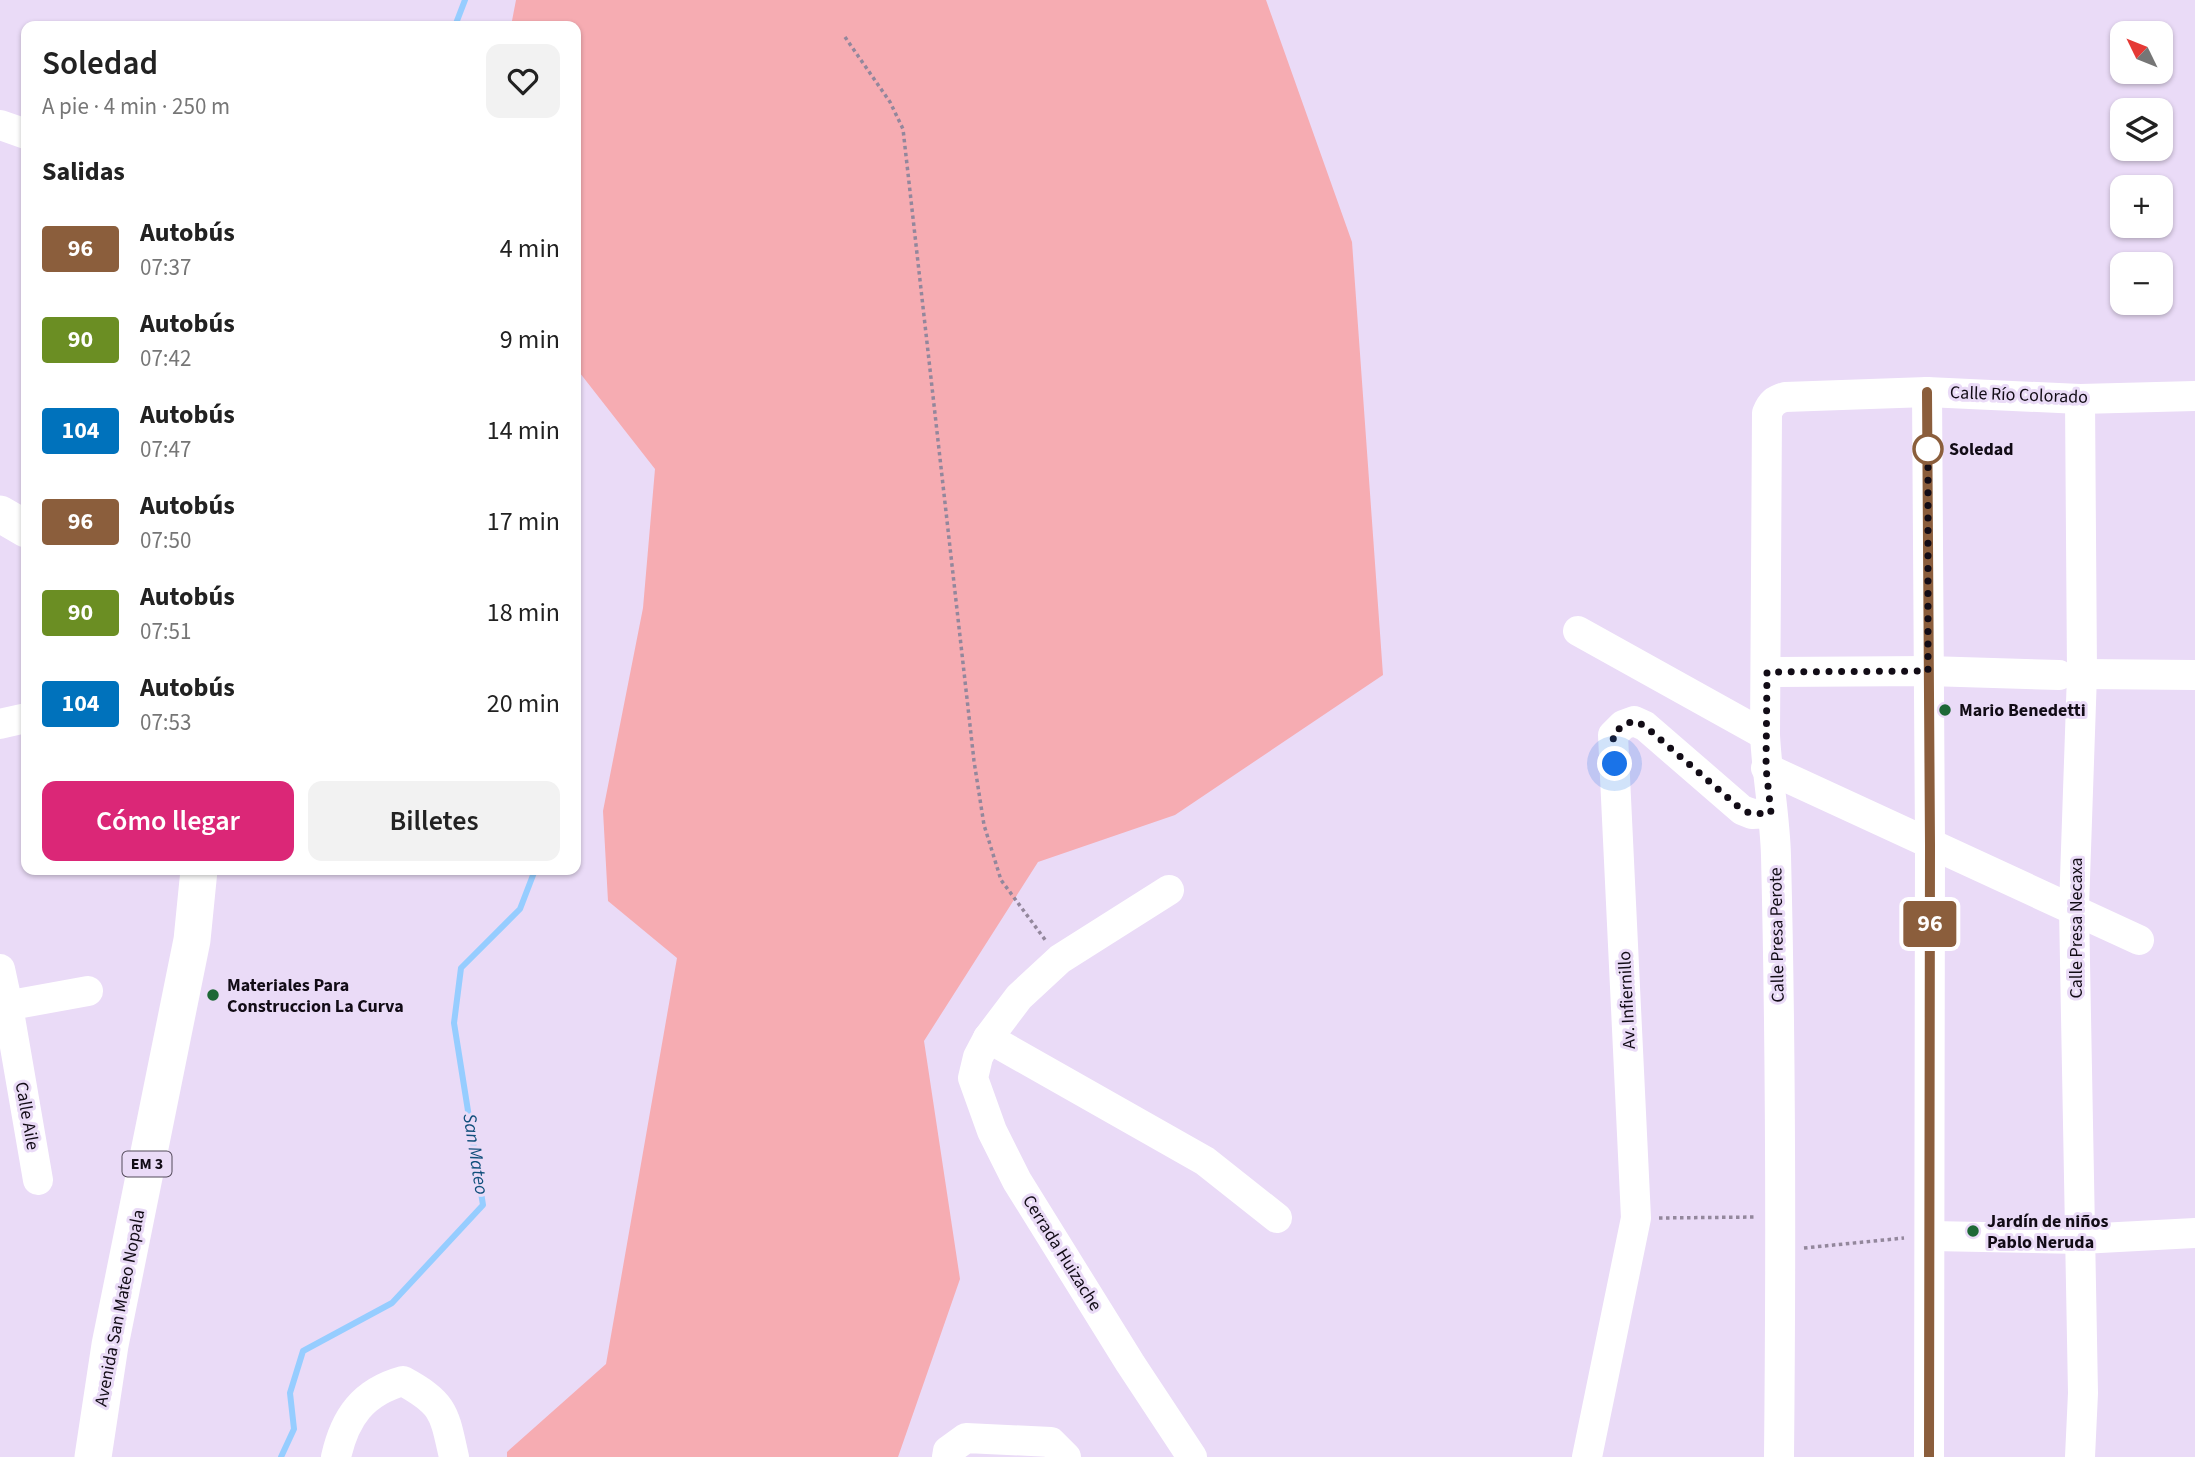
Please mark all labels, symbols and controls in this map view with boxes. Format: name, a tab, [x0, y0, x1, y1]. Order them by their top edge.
north arrow	[2110, 21, 2174, 84]
map controls	[2110, 21, 2173, 315]
text: Soledad	[42, 40, 158, 87]
button: heart	[486, 44, 560, 118]
text: A pie · 4 min · 250 m	[42, 90, 230, 123]
button: layers	[2110, 98, 2173, 161]
text: Salidas	[42, 153, 125, 190]
button: +	[2110, 175, 2173, 238]
text: Autobús	[140, 214, 235, 251]
text: 4 min	[500, 230, 560, 267]
text: 96	[68, 231, 93, 266]
text: 07:37	[140, 251, 191, 284]
button: −	[2110, 252, 2173, 315]
text: Autobús	[140, 305, 235, 342]
text: 9 min	[500, 321, 560, 358]
text: 90	[68, 322, 93, 357]
text: 07:42	[140, 342, 191, 375]
street label: Calle Río Colorado	[1950, 380, 2088, 410]
text: Autobús	[140, 396, 235, 433]
text: 14 min	[487, 412, 560, 449]
text: 104	[61, 413, 100, 448]
text: 07:47	[140, 433, 191, 466]
marker: Soledad	[1913, 434, 1943, 464]
place label: Soledad	[1949, 437, 2014, 462]
text: Autobús	[140, 487, 235, 524]
text: 17 min	[487, 503, 560, 540]
text: 96	[68, 504, 93, 539]
text: 07:50	[140, 524, 191, 557]
text: Autobús	[140, 578, 235, 615]
text: 18 min	[487, 594, 560, 631]
text: 90	[68, 595, 93, 630]
text: 07:51	[140, 615, 191, 648]
text: Autobús	[140, 669, 235, 706]
text: 20 min	[487, 685, 560, 722]
text: 104	[61, 686, 100, 721]
place label: Mario Benedetti	[1959, 698, 2086, 723]
marker: Mario Benedetti	[1937, 702, 1953, 718]
text: 07:53	[140, 706, 191, 739]
your location	[1597, 746, 1632, 781]
button: Cómo llegar	[42, 781, 294, 861]
button: Billetes	[308, 781, 560, 861]
street label: Calle Presa Necaxa	[2064, 857, 2089, 999]
street label: Calle Presa Perote	[1763, 867, 1791, 1003]
line badge: 96	[1898, 901, 1962, 947]
text: 96	[1917, 906, 1943, 941]
street label: Av. Infiernillo	[1612, 950, 1642, 1050]
place label: Materiales Para Construccion La Curva	[227, 973, 404, 1019]
marker: Materiales Para Construccion La Curva	[205, 987, 221, 1003]
street label: Calle Aile	[9, 1080, 45, 1152]
water label: San Mateo	[455, 1111, 495, 1197]
road number: EM 3	[122, 1152, 172, 1176]
street label: Cerrada Huizache	[1016, 1190, 1108, 1316]
street label: Avenida San Mateo Nopala	[89, 1208, 151, 1408]
place label: Jardín de niños Pablo Neruda	[1987, 1209, 2109, 1255]
marker: Jardín de niños Pablo Neruda	[1965, 1223, 1981, 1239]

